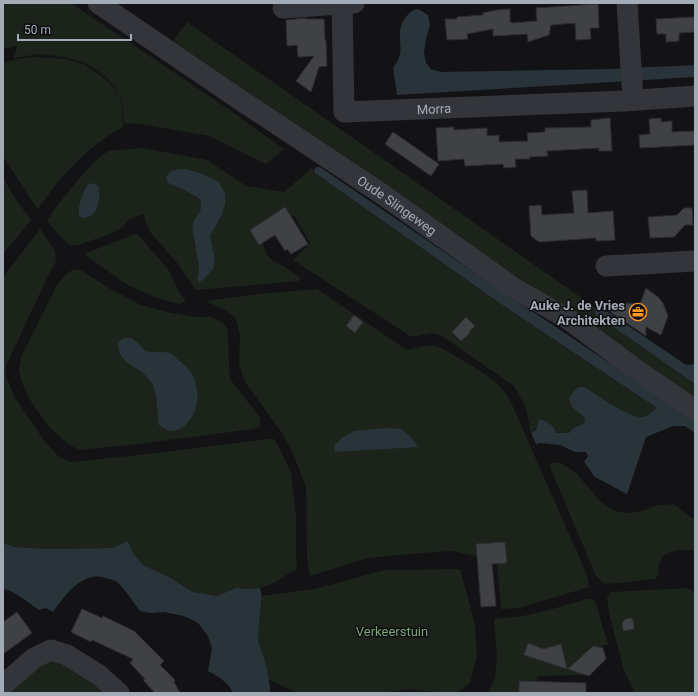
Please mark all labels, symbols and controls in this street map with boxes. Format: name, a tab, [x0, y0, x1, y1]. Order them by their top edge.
scale bar	[18, 16, 131, 42]
text: 50 m	[24, 23, 51, 37]
street label: Morra	[416, 101, 451, 117]
street label: Oude Slingeweg	[354, 173, 439, 238]
place label: Auke J. de Vries Architekten	[530, 298, 625, 328]
office icon: Auke J. de Vries Architekten	[628, 302, 648, 322]
park label: Verkeerstuin	[356, 624, 428, 639]

